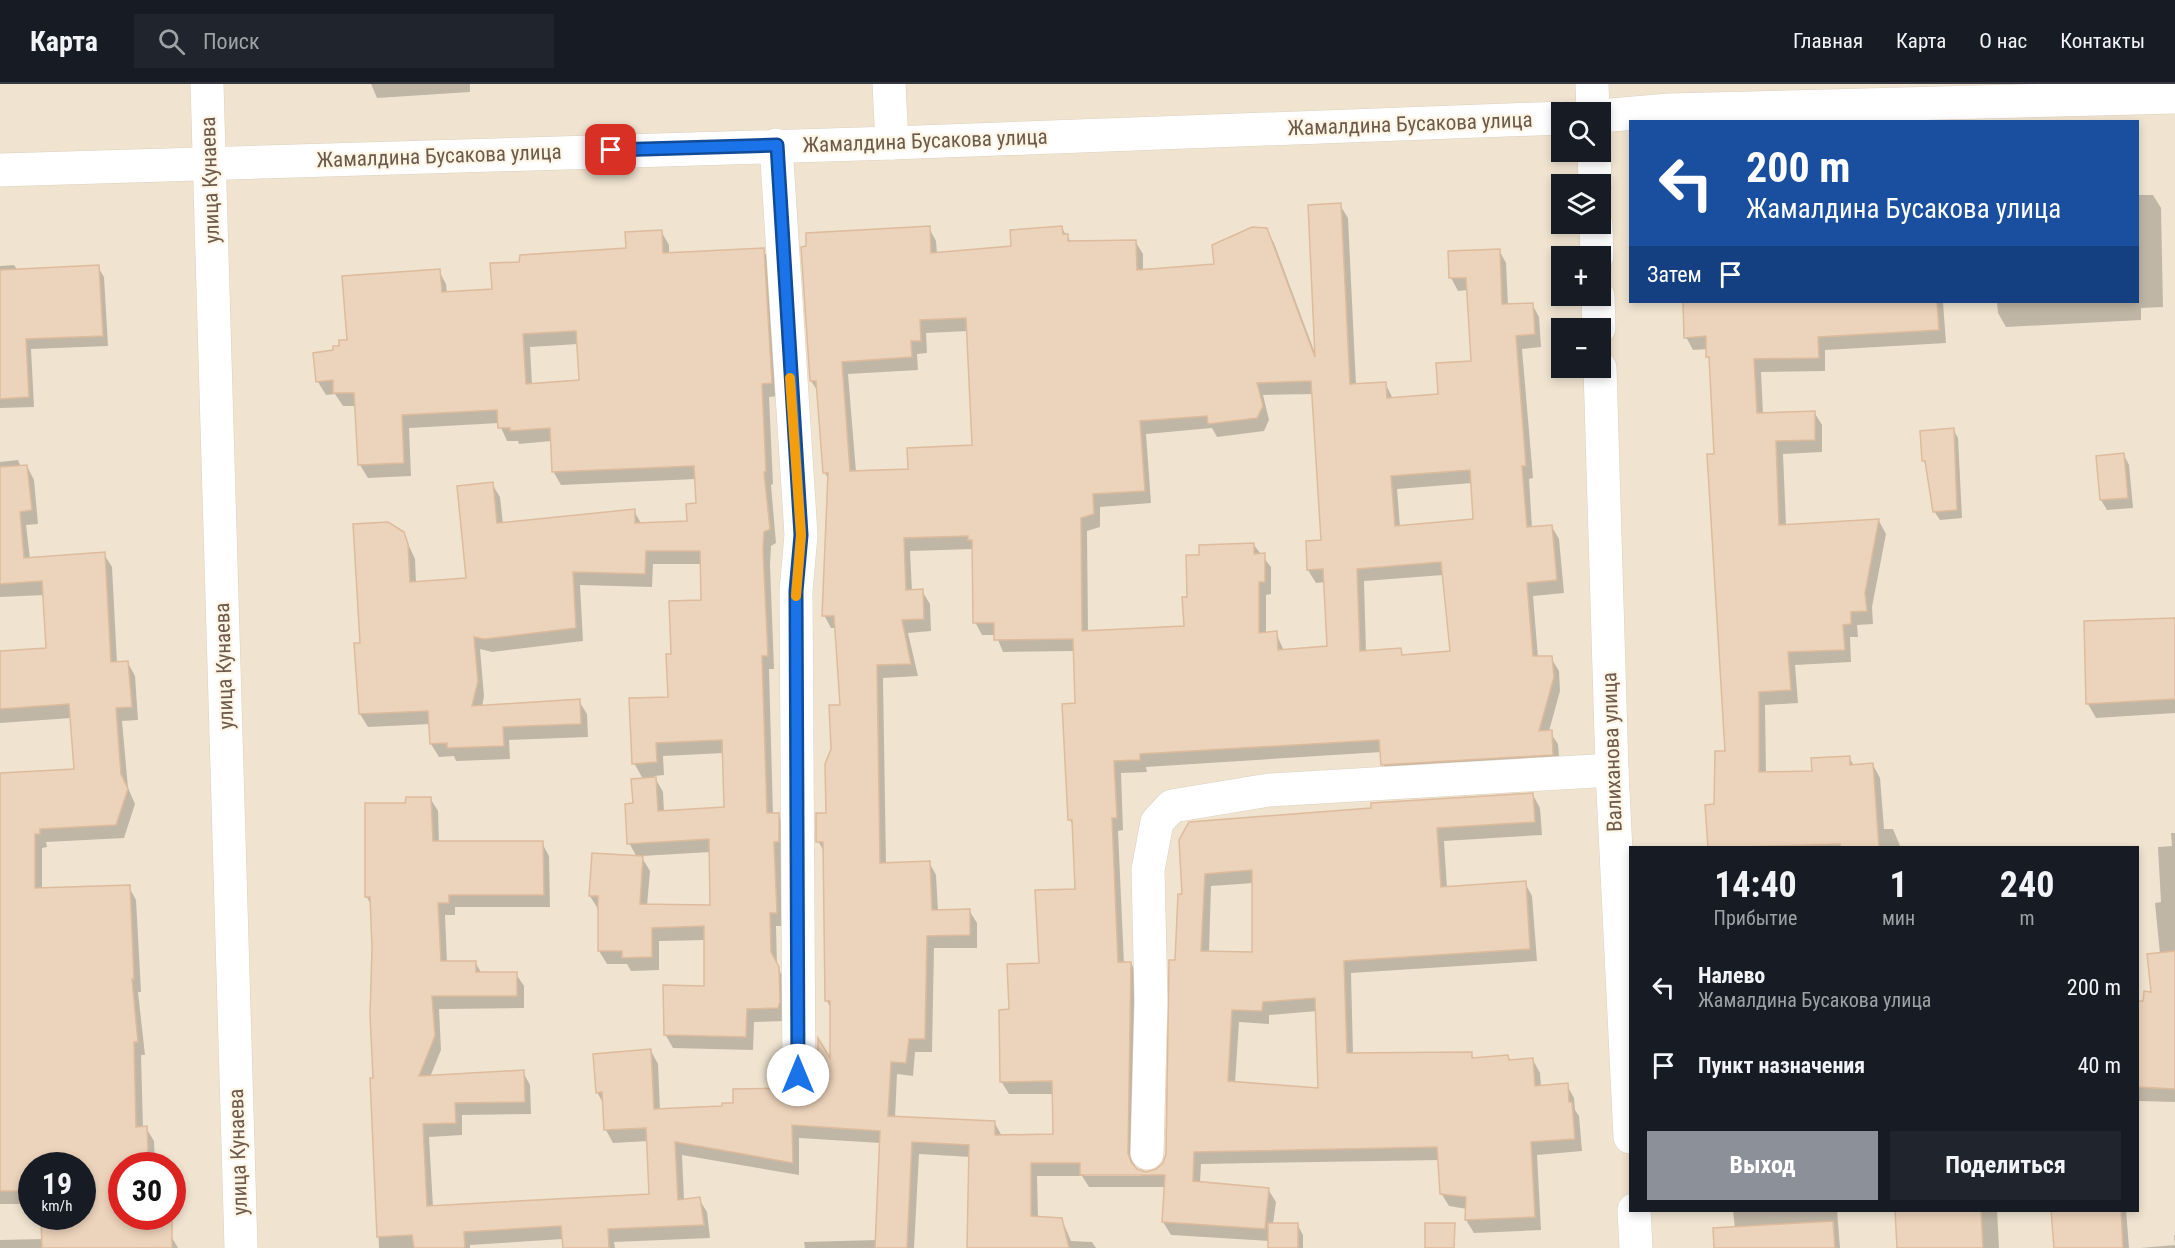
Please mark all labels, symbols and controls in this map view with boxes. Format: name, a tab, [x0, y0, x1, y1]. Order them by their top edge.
search box	[134, 14, 554, 68]
text: Карта	[30, 25, 98, 58]
icon: search	[155, 25, 188, 58]
text: Поиск	[203, 29, 260, 54]
text: Главная	[1793, 29, 1863, 53]
text: Карта	[1896, 29, 1946, 53]
text: О нас	[1979, 29, 2027, 53]
text: Контакты	[2060, 29, 2145, 53]
map controls	[1551, 102, 1611, 378]
button: search	[1551, 102, 1611, 162]
street label: Жамалдина Бусакова улица	[1287, 108, 1533, 140]
street label: улица Кунаева	[196, 116, 224, 244]
pin	[585, 124, 636, 175]
street label: Жамалдина Бусакова улица	[802, 125, 1048, 157]
icon: arrive	[594, 133, 627, 166]
street label: Жамалдина Бусакова улица	[316, 140, 562, 172]
text: 200 m	[1746, 143, 1851, 192]
icon: left	[1647, 144, 1725, 222]
button: layers	[1551, 174, 1611, 234]
text: Жамалдина Бусакова улица	[1746, 193, 2061, 225]
button: +	[1551, 246, 1611, 306]
icon: arrive	[1714, 258, 1747, 291]
text: Затем	[1647, 262, 1702, 287]
button: −	[1551, 318, 1611, 378]
street label: улица Кунаева	[210, 602, 238, 730]
street label: Валиханова улица	[1597, 672, 1627, 832]
text: 14:40	[1714, 864, 1797, 906]
text: 1	[1889, 864, 1908, 906]
text: 240	[2000, 864, 2054, 906]
text: Прибытие	[1714, 906, 1797, 930]
text: мин	[1882, 906, 1915, 930]
text: m	[2020, 906, 2035, 930]
text: Налево	[1698, 963, 1765, 988]
icon: left	[1647, 971, 1680, 1004]
text: 200 m	[2067, 975, 2121, 1000]
text: Жамалдина Бусакова улица	[1698, 988, 1931, 1012]
position arrow	[766, 1043, 830, 1107]
icon: arrive	[1647, 1049, 1680, 1082]
text: Пункт назначения	[1698, 1053, 1865, 1078]
text: 40 m	[2078, 1053, 2121, 1078]
street label: улица Кунаева	[224, 1088, 252, 1216]
button: Выход	[1647, 1131, 1878, 1200]
button: Поделиться	[1890, 1131, 2121, 1200]
speed limit sign: 30	[108, 1152, 186, 1230]
text: 19	[42, 1166, 72, 1201]
text: km/h	[42, 1197, 72, 1215]

